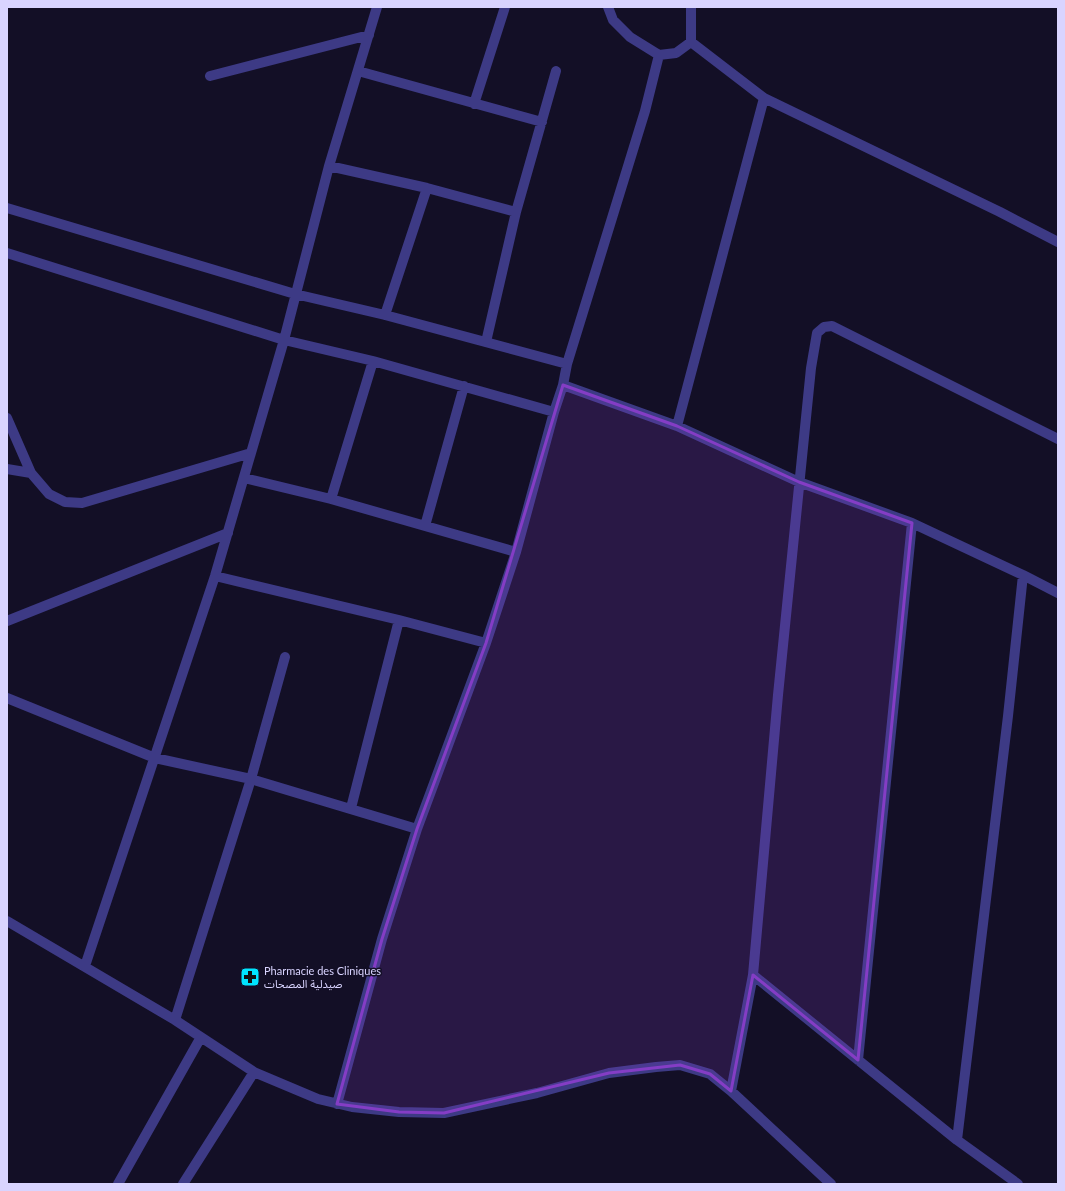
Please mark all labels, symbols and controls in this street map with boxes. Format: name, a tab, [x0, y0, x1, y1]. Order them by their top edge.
place label: Pharmacie des Cliniques صيدلية المصحات	[264, 964, 381, 991]
pharmacy icon: Pharmacie des Cliniques صيدلية المصحات	[239, 966, 261, 988]

